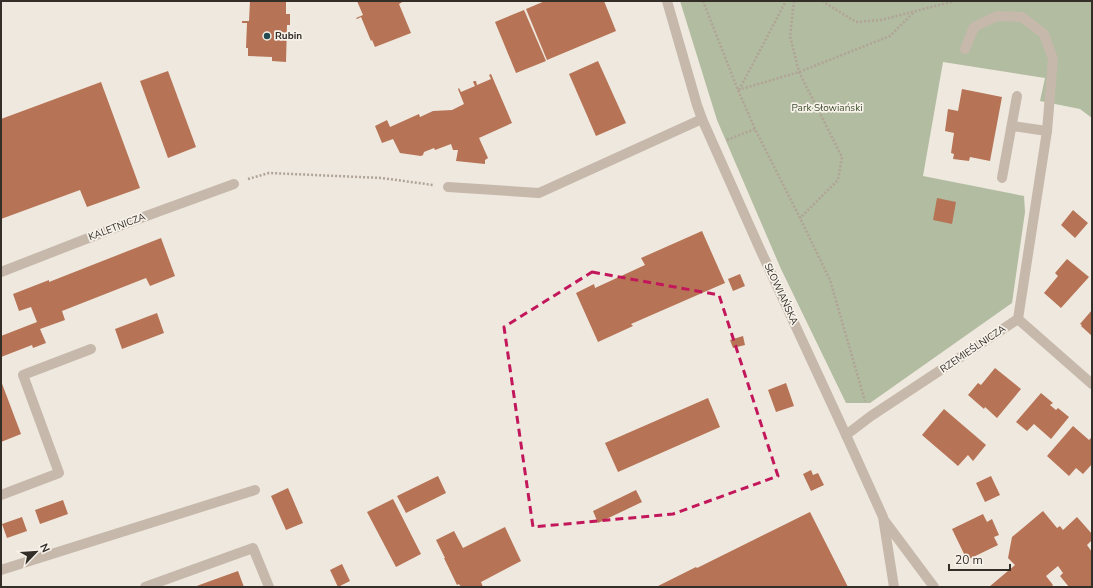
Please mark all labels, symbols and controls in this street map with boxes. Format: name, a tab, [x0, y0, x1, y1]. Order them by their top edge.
place label: Rubin	[275, 29, 302, 43]
marker: Rubin	[262, 31, 272, 41]
park label: Park Słowiański	[792, 101, 862, 115]
street label: KALETNICZA	[86, 209, 148, 244]
street label: SŁOWIAŃSKA	[761, 261, 802, 328]
street label: RZEMIEŚLNICZA	[937, 321, 1009, 376]
north arrow	[16, 532, 56, 572]
text: N	[36, 541, 53, 555]
scale bar	[949, 546, 1010, 572]
text: 20 m	[955, 552, 983, 568]

